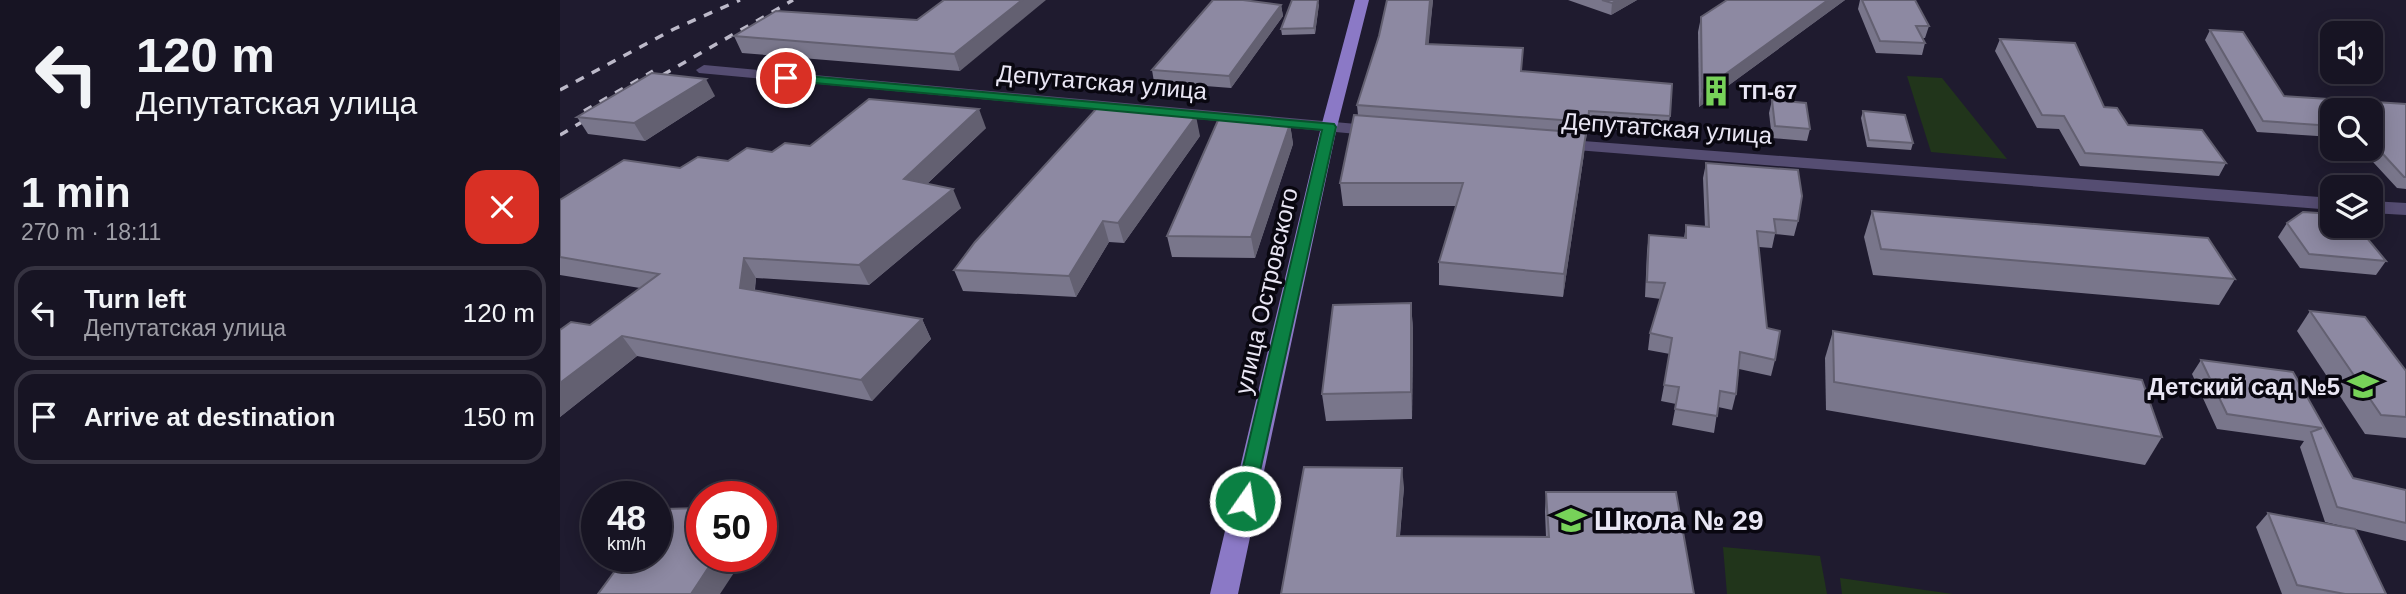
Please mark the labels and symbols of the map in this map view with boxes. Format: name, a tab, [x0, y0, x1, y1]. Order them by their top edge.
pin	[756, 48, 816, 108]
street label: Депутатская улица	[996, 59, 1209, 105]
building icon: ТП-67	[1699, 74, 1733, 108]
place label: ТП-67	[1739, 80, 1797, 103]
street label: Депутатская улица	[1561, 107, 1774, 149]
street label: улица Островского	[1229, 185, 1303, 397]
school or university icon: Детский сад №5	[2346, 369, 2380, 403]
place label: Детский сад №5	[2148, 373, 2340, 400]
position arrow	[1208, 464, 1282, 538]
speed limit sign: 50	[686, 481, 777, 572]
school or university icon: Школа № 29	[1554, 503, 1588, 537]
place label: Школа № 29	[1594, 505, 1763, 536]

